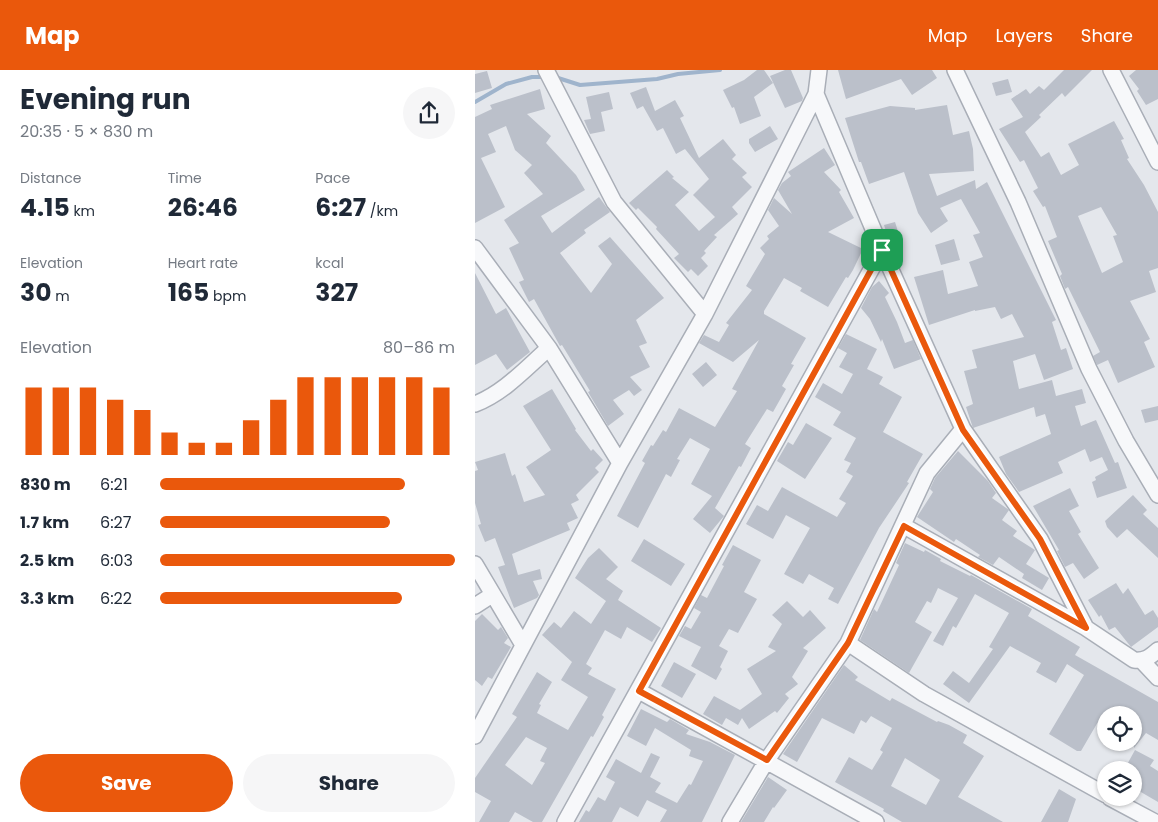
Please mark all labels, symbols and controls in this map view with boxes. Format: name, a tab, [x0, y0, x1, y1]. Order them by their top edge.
text: Map	[25, 19, 80, 52]
text: Map	[928, 23, 968, 48]
text: Layers	[996, 23, 1053, 48]
text: Share	[1081, 23, 1133, 48]
text: Evening run	[20, 80, 191, 119]
button: share	[403, 87, 455, 139]
text: 20:35 · 5 × 830 m	[20, 120, 153, 143]
text: Distance	[20, 168, 81, 188]
text: Time	[168, 168, 202, 188]
text: Pace	[315, 168, 350, 188]
text: 4.15	[20, 190, 70, 225]
text: 26:46	[168, 190, 238, 225]
text: 6:27	[315, 190, 366, 225]
text: km	[70, 201, 95, 221]
text: /km	[366, 201, 398, 221]
pin	[861, 229, 903, 271]
icon: arrive	[868, 236, 896, 264]
text: Elevation	[20, 253, 83, 273]
text: Heart rate	[168, 253, 238, 273]
text: kcal	[315, 253, 344, 273]
text: 30	[20, 275, 51, 310]
text: 165	[168, 275, 209, 310]
text: 327	[315, 275, 358, 310]
text: m	[51, 286, 70, 306]
text: bpm	[209, 286, 246, 306]
text: Elevation	[20, 336, 92, 359]
text: 80–86 m	[383, 336, 455, 359]
text: 830 m	[20, 473, 71, 496]
text: 6:21	[100, 473, 128, 496]
text: 1.7 km	[20, 511, 69, 534]
text: 6:27	[100, 511, 132, 534]
text: 2.5 km	[20, 549, 74, 572]
text: 6:03	[100, 549, 133, 572]
text: 3.3 km	[20, 587, 74, 610]
text: 6:22	[100, 587, 132, 610]
map controls	[1097, 706, 1142, 806]
button: locate	[1097, 706, 1142, 751]
button: Save	[20, 754, 233, 812]
button: Share	[243, 754, 455, 812]
button: layers	[1097, 761, 1142, 806]

